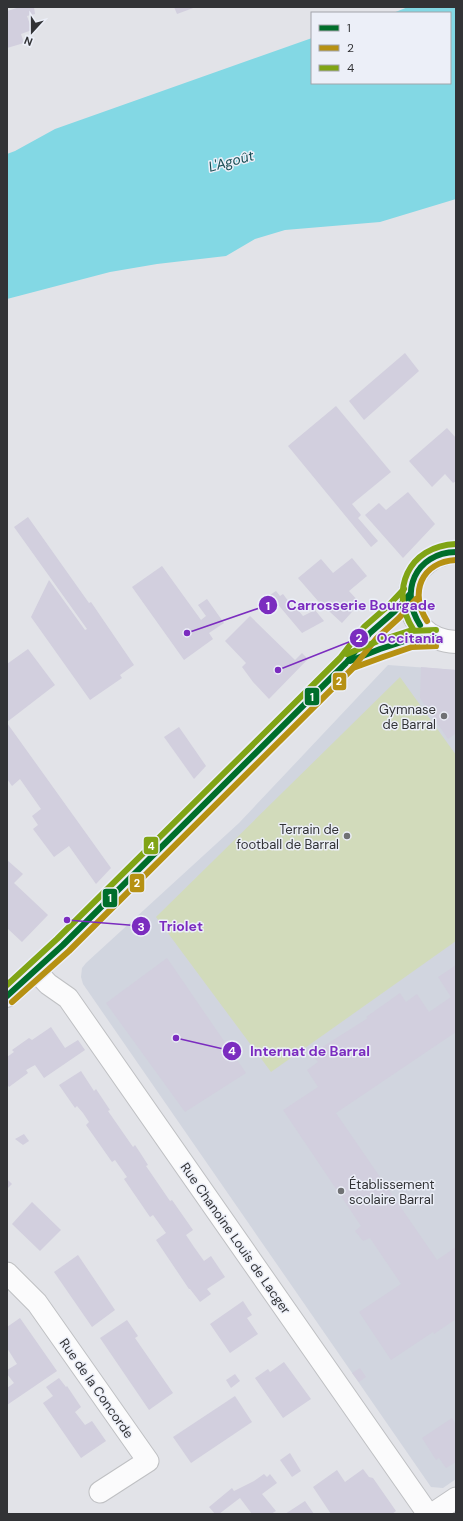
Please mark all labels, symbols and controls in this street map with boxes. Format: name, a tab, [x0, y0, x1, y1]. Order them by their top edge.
north arrow	[12, 12, 52, 52]
legend	[311, 12, 451, 84]
text: 1	[347, 20, 351, 36]
text: N	[22, 33, 35, 49]
text: 2	[347, 40, 354, 56]
text: 4	[347, 60, 354, 76]
water label: L'Agoût	[206, 146, 256, 176]
callout: Carrosserie Bourgade	[258, 592, 443, 618]
text: Carrosserie Bourgade	[287, 596, 435, 614]
text: 1	[266, 598, 270, 614]
callout: Occitania	[349, 625, 452, 651]
text: Occitania	[377, 629, 443, 647]
text: 2	[356, 630, 363, 646]
line badge: 2	[332, 672, 347, 691]
text: 2	[336, 674, 342, 688]
line badge: 1	[304, 687, 320, 706]
text: 1	[310, 690, 314, 704]
place label: Gymnase de Barral	[379, 701, 436, 733]
marker: Gymnase de Barral	[439, 711, 449, 721]
place label: Terrain de football de Barral	[237, 821, 339, 853]
marker: Terrain de football de Barral	[342, 831, 352, 841]
line badge: 4	[143, 836, 159, 855]
text: 4	[147, 839, 155, 853]
line badge: 2	[129, 873, 145, 893]
text: 2	[134, 876, 140, 890]
line badge: 1	[102, 888, 118, 908]
text: 1	[108, 891, 112, 905]
callout: Triolet	[131, 913, 211, 939]
text: Triolet	[159, 917, 203, 935]
text: 3	[137, 919, 145, 935]
callout: Internat de Barral	[222, 1038, 378, 1064]
text: Internat de Barral	[250, 1042, 370, 1060]
text: 4	[228, 1043, 236, 1059]
street label: Rue Chanoine Louis de Lacger	[177, 1159, 295, 1317]
place label: Établissement scolaire Barral	[349, 1175, 435, 1208]
marker: Établissement scolaire Barral	[336, 1186, 346, 1196]
street label: Rue de la Concorde	[56, 1335, 137, 1442]

